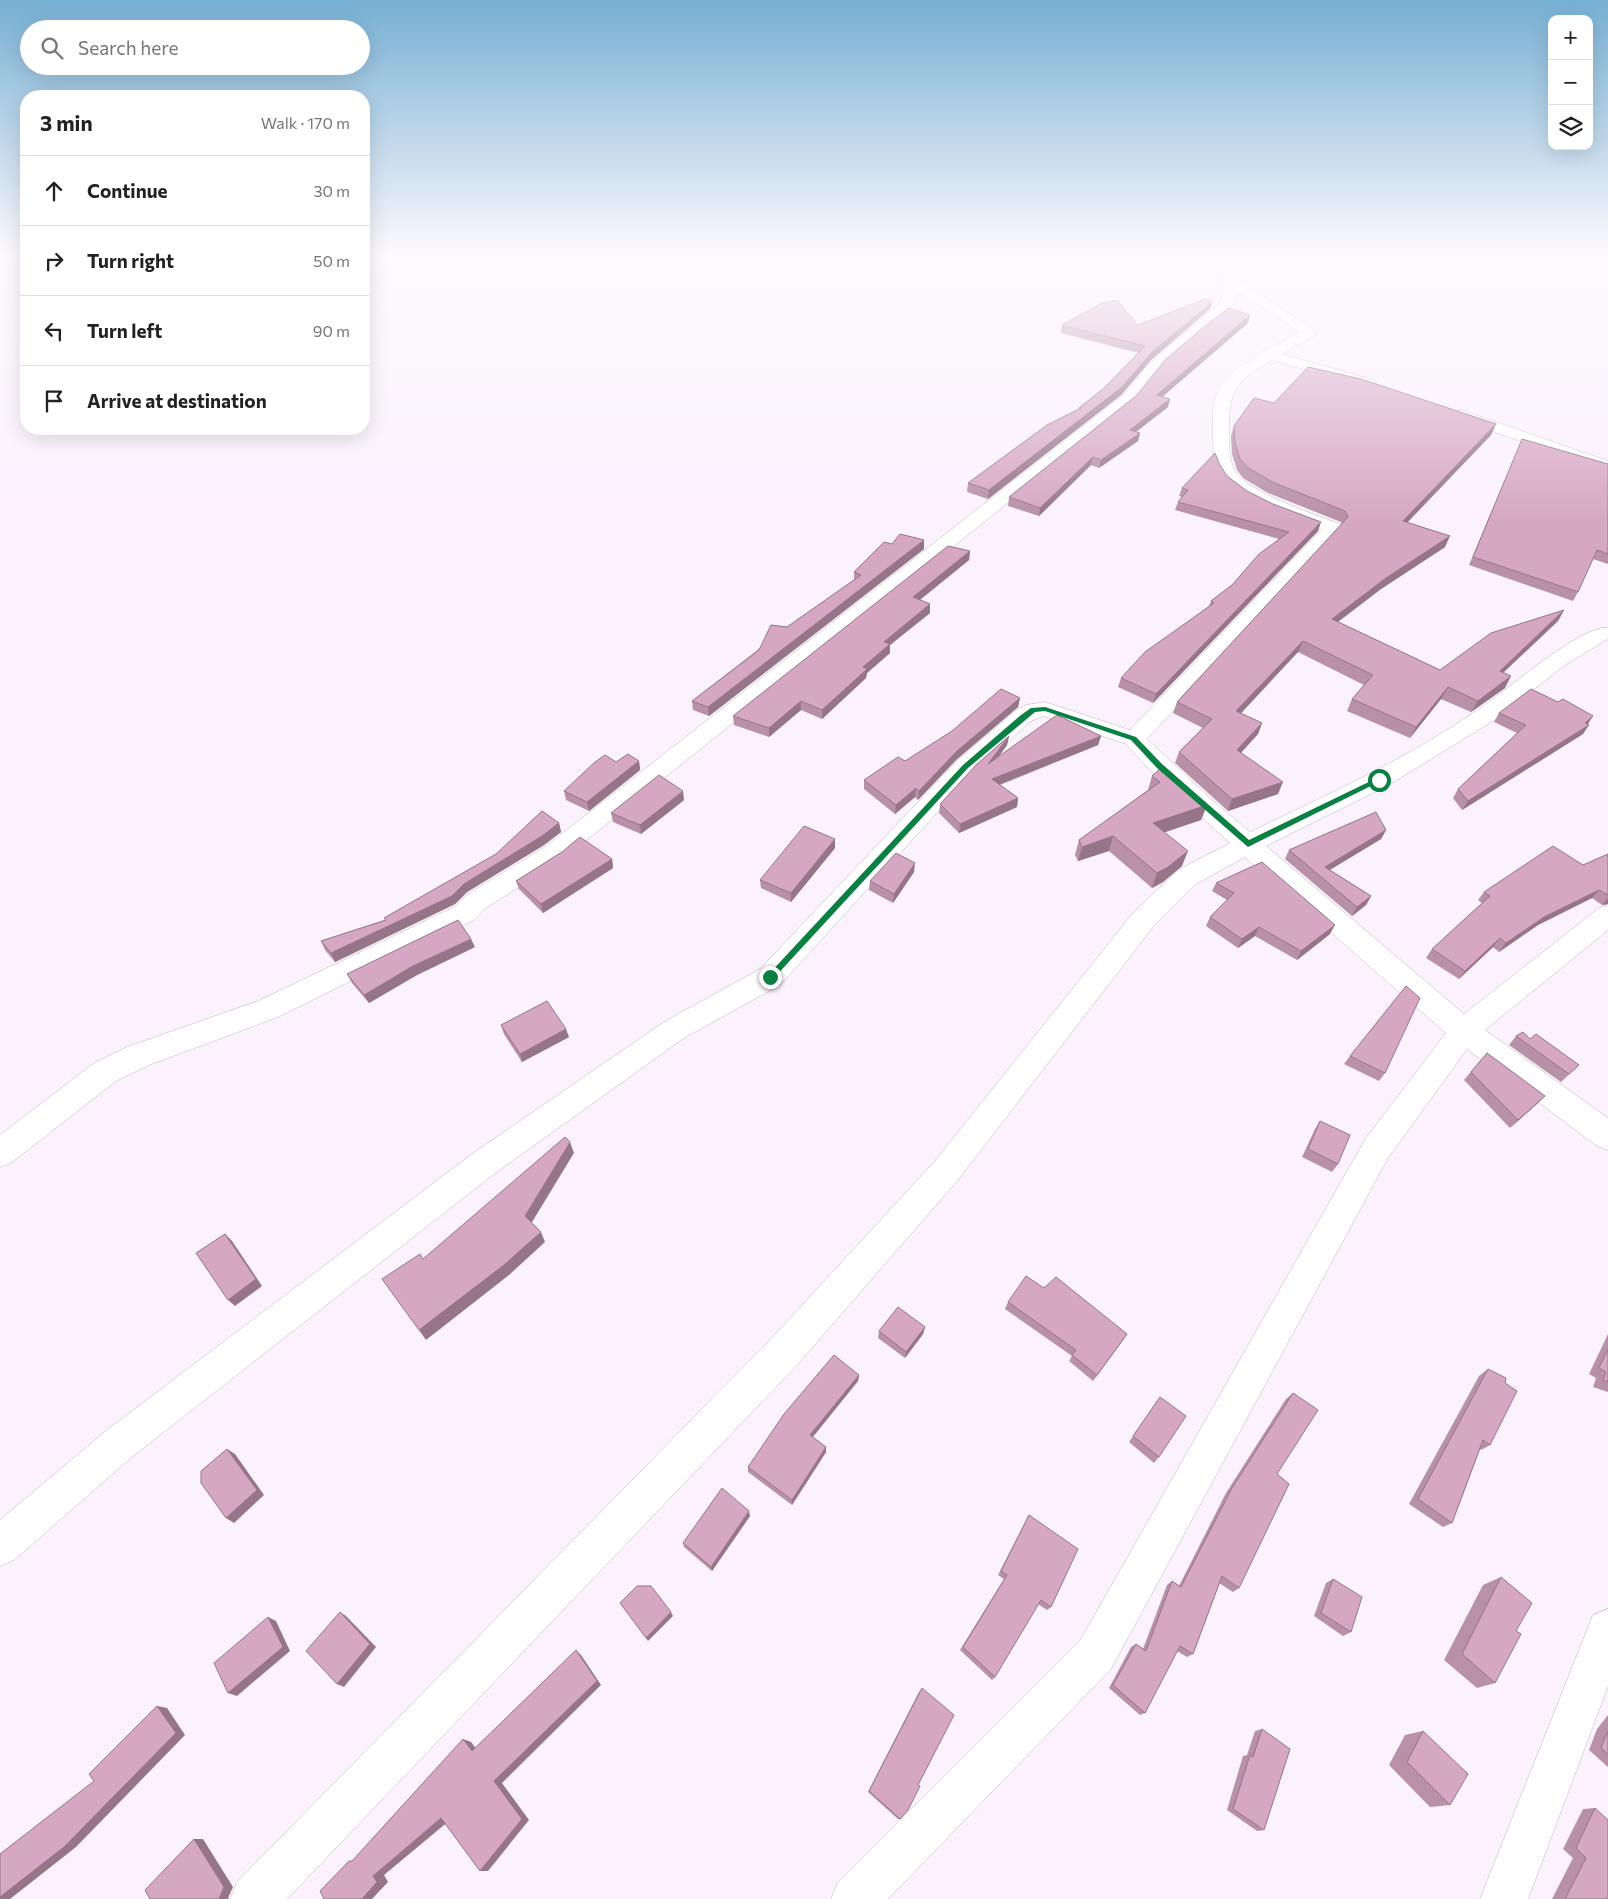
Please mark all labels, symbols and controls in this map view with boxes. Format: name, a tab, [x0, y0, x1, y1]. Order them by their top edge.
map controls	[1548, 15, 1593, 150]
button: +	[1548, 15, 1593, 60]
search box	[20, 20, 370, 75]
icon: search	[38, 34, 66, 62]
text: Search here	[78, 36, 178, 59]
button: −	[1548, 60, 1593, 105]
button: layers	[1548, 105, 1593, 150]
text: 3 min	[40, 110, 93, 135]
text: Walk · 170 m	[261, 113, 350, 132]
icon: ahead	[40, 177, 68, 205]
text: Continue	[87, 179, 167, 202]
text: 30 m	[313, 181, 350, 200]
icon: right	[40, 247, 68, 275]
text: Turn right	[87, 249, 174, 272]
text: 50 m	[313, 251, 350, 270]
icon: left	[40, 317, 68, 345]
text: Turn left	[87, 319, 162, 342]
text: 90 m	[313, 321, 350, 340]
icon: arrive	[40, 387, 68, 415]
text: Arrive at destination	[87, 389, 267, 412]
route start	[1368, 769, 1391, 792]
route end	[759, 966, 782, 989]

